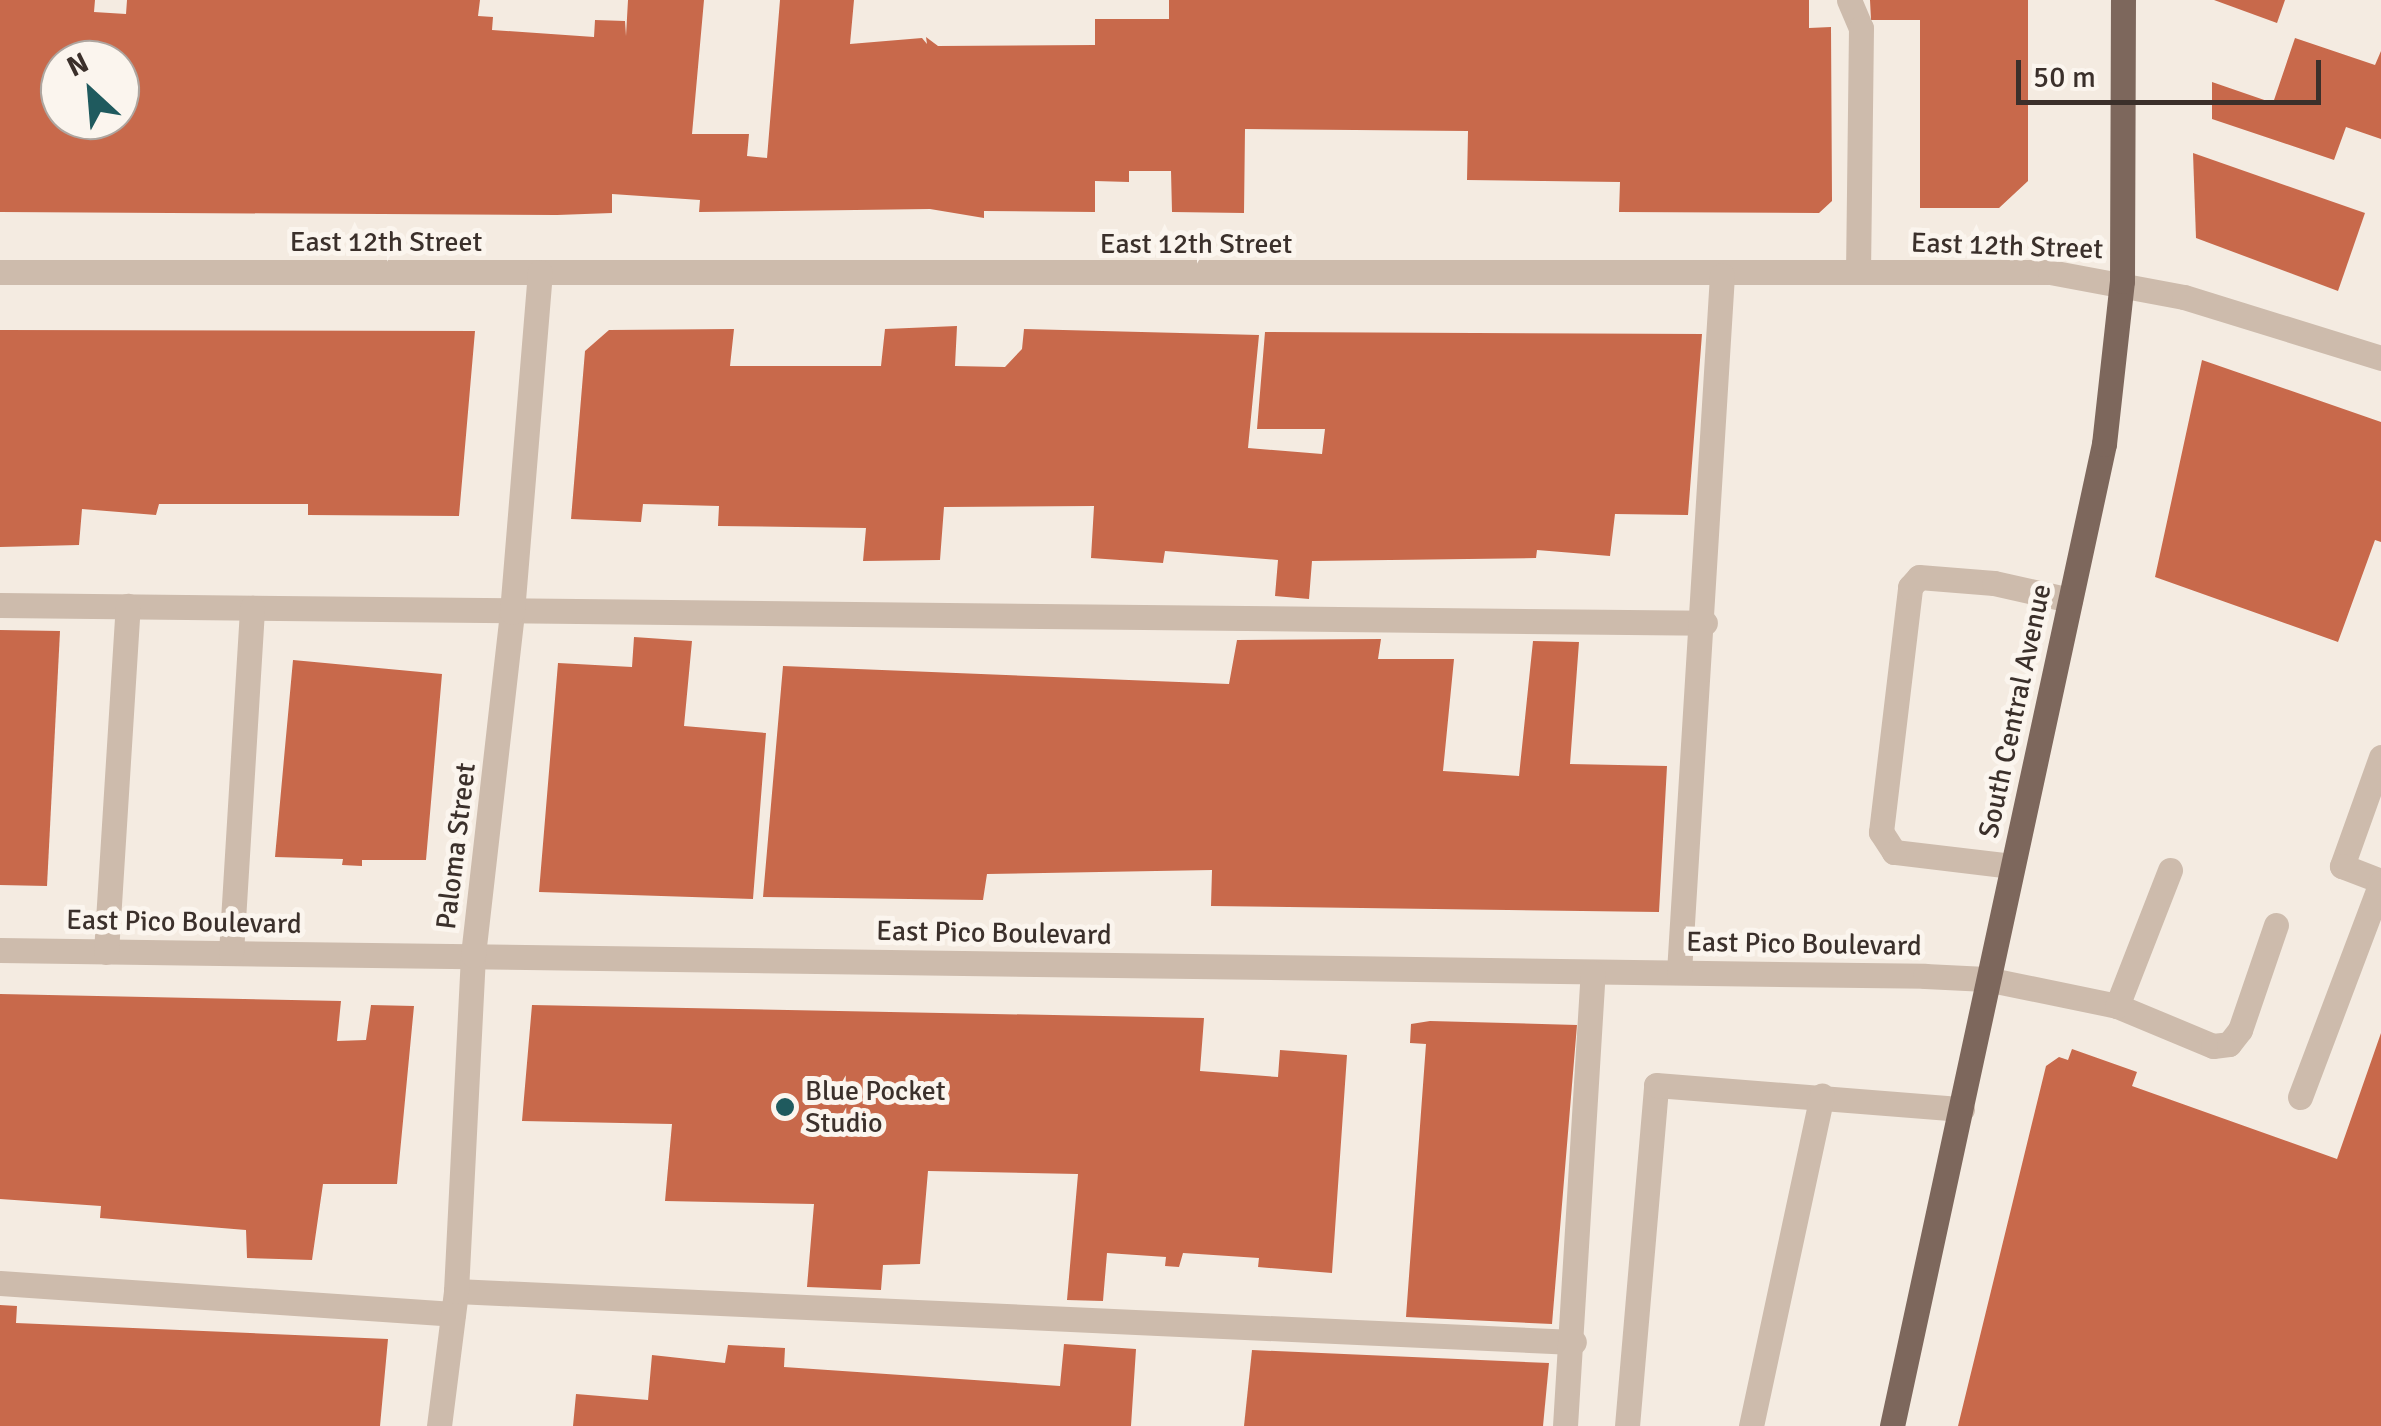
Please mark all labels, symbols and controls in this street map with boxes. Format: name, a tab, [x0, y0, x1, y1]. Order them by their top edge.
north arrow	[40, 40, 140, 140]
scale bar	[2021, 40, 2326, 102]
text: N	[62, 45, 94, 84]
text: 50 m	[2033, 59, 2096, 96]
street label: East 12th Street	[290, 225, 482, 259]
street label: East 12th Street	[1910, 226, 2104, 266]
street label: East 12th Street	[1100, 227, 1292, 261]
street label: South Central Avenue	[1972, 581, 2058, 841]
street label: Paloma Street	[429, 761, 483, 931]
street label: East Pico Boulevard	[66, 903, 302, 941]
street label: East Pico Boulevard	[876, 914, 1112, 952]
street label: East Pico Boulevard	[1686, 925, 1922, 963]
place label: Blue Pocket Studio	[805, 1074, 945, 1140]
marker: Blue Pocket Studio	[774, 1096, 796, 1118]

